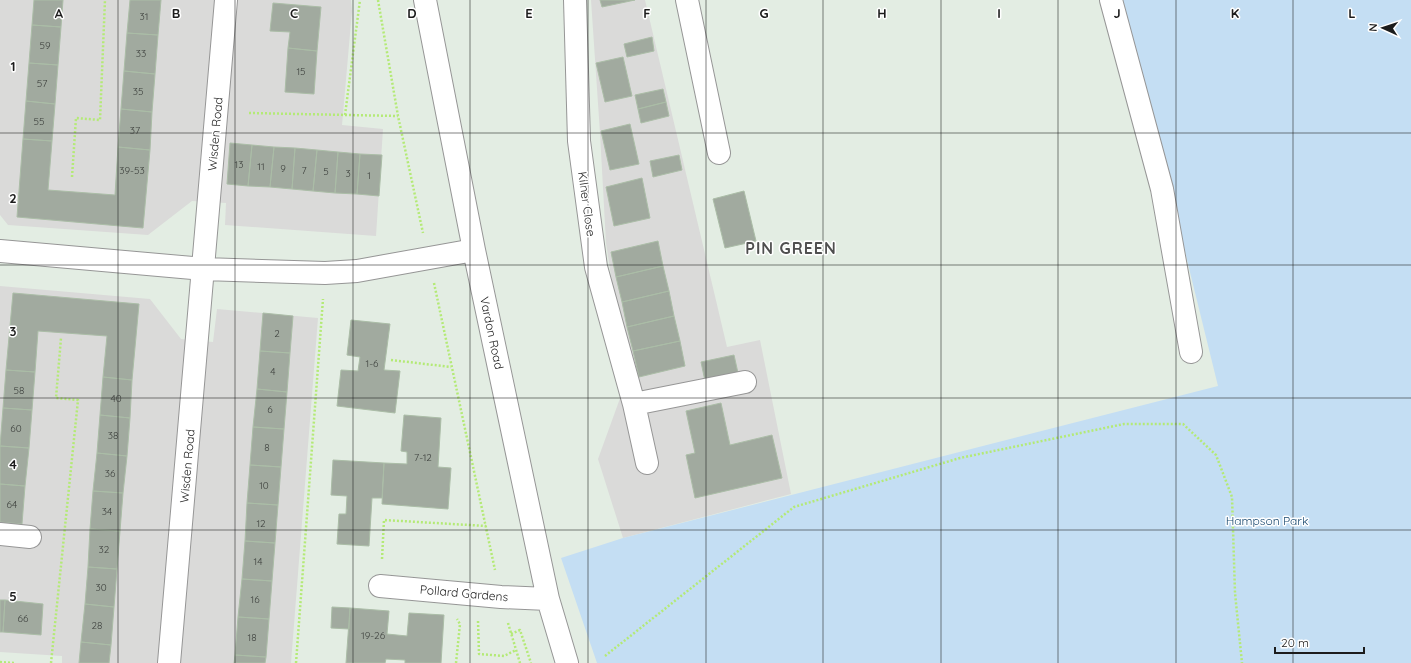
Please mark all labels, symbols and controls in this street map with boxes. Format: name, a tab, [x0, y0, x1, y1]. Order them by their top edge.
text: A	[55, 5, 64, 21]
text: B	[172, 5, 180, 21]
text: C	[290, 5, 298, 21]
text: D	[407, 5, 417, 21]
text: E	[525, 5, 533, 21]
text: F	[643, 5, 651, 21]
text: G	[759, 5, 769, 21]
text: H	[877, 5, 887, 21]
text: I	[997, 5, 1001, 21]
text: J	[1113, 5, 1121, 21]
text: K	[1231, 5, 1240, 21]
text: L	[1348, 5, 1356, 21]
north arrow	[1363, 8, 1403, 48]
house number: 31	[140, 10, 148, 23]
text: N	[1366, 23, 1380, 32]
house number: 59	[39, 39, 51, 52]
house number: 33	[136, 47, 146, 60]
text: 1	[10, 58, 16, 74]
house number: 15	[296, 65, 306, 78]
house number: 57	[37, 77, 47, 90]
house number: 35	[133, 85, 143, 98]
street label: Wisden Road	[204, 97, 226, 171]
house number: 55	[34, 115, 44, 128]
house number: 37	[130, 124, 140, 137]
house number: 13	[235, 158, 243, 171]
house number: 11	[257, 160, 265, 173]
house number: 9	[280, 162, 286, 175]
house number: 39-53	[119, 164, 145, 177]
house number: 7	[301, 164, 307, 177]
house number: 5	[323, 165, 329, 178]
house number: 3	[345, 167, 351, 180]
house number: 1	[367, 169, 371, 182]
street label: Kilner Close	[575, 171, 599, 238]
text: 2	[9, 190, 17, 206]
district label: PIN GREEN	[745, 238, 837, 258]
street label: Vardon Road	[477, 295, 507, 371]
text: 3	[10, 323, 17, 339]
house number: 2	[274, 327, 280, 340]
house number: 1-6	[366, 357, 379, 370]
house number: 4	[270, 365, 276, 378]
house number: 58	[14, 384, 24, 397]
house number: 40	[110, 392, 122, 405]
house number: 6	[267, 403, 273, 416]
house number: 60	[10, 422, 22, 435]
house number: 38	[108, 429, 118, 442]
street label: Wisden Road	[176, 429, 198, 503]
house number: 8	[264, 441, 270, 454]
house number: 7-12	[414, 451, 432, 464]
text: 4	[9, 456, 17, 472]
house number: 36	[105, 467, 116, 480]
house number: 10	[259, 479, 269, 492]
house number: 64	[7, 498, 17, 511]
house number: 34	[102, 505, 112, 518]
park label: Hampson Park	[1226, 513, 1308, 528]
house number: 12	[256, 517, 266, 530]
house number: 32	[99, 543, 110, 556]
house number: 14	[254, 555, 262, 568]
house number: 30	[95, 581, 107, 594]
street label: Pollard Gardens	[419, 582, 509, 604]
text: 5	[9, 588, 17, 604]
house number: 16	[250, 593, 260, 606]
house number: 66	[18, 612, 29, 625]
house number: 28	[92, 619, 102, 632]
house number: 19-26	[361, 629, 386, 642]
scale bar	[1275, 629, 1364, 655]
house number: 18	[247, 631, 257, 644]
text: 20 m	[1281, 635, 1309, 650]

